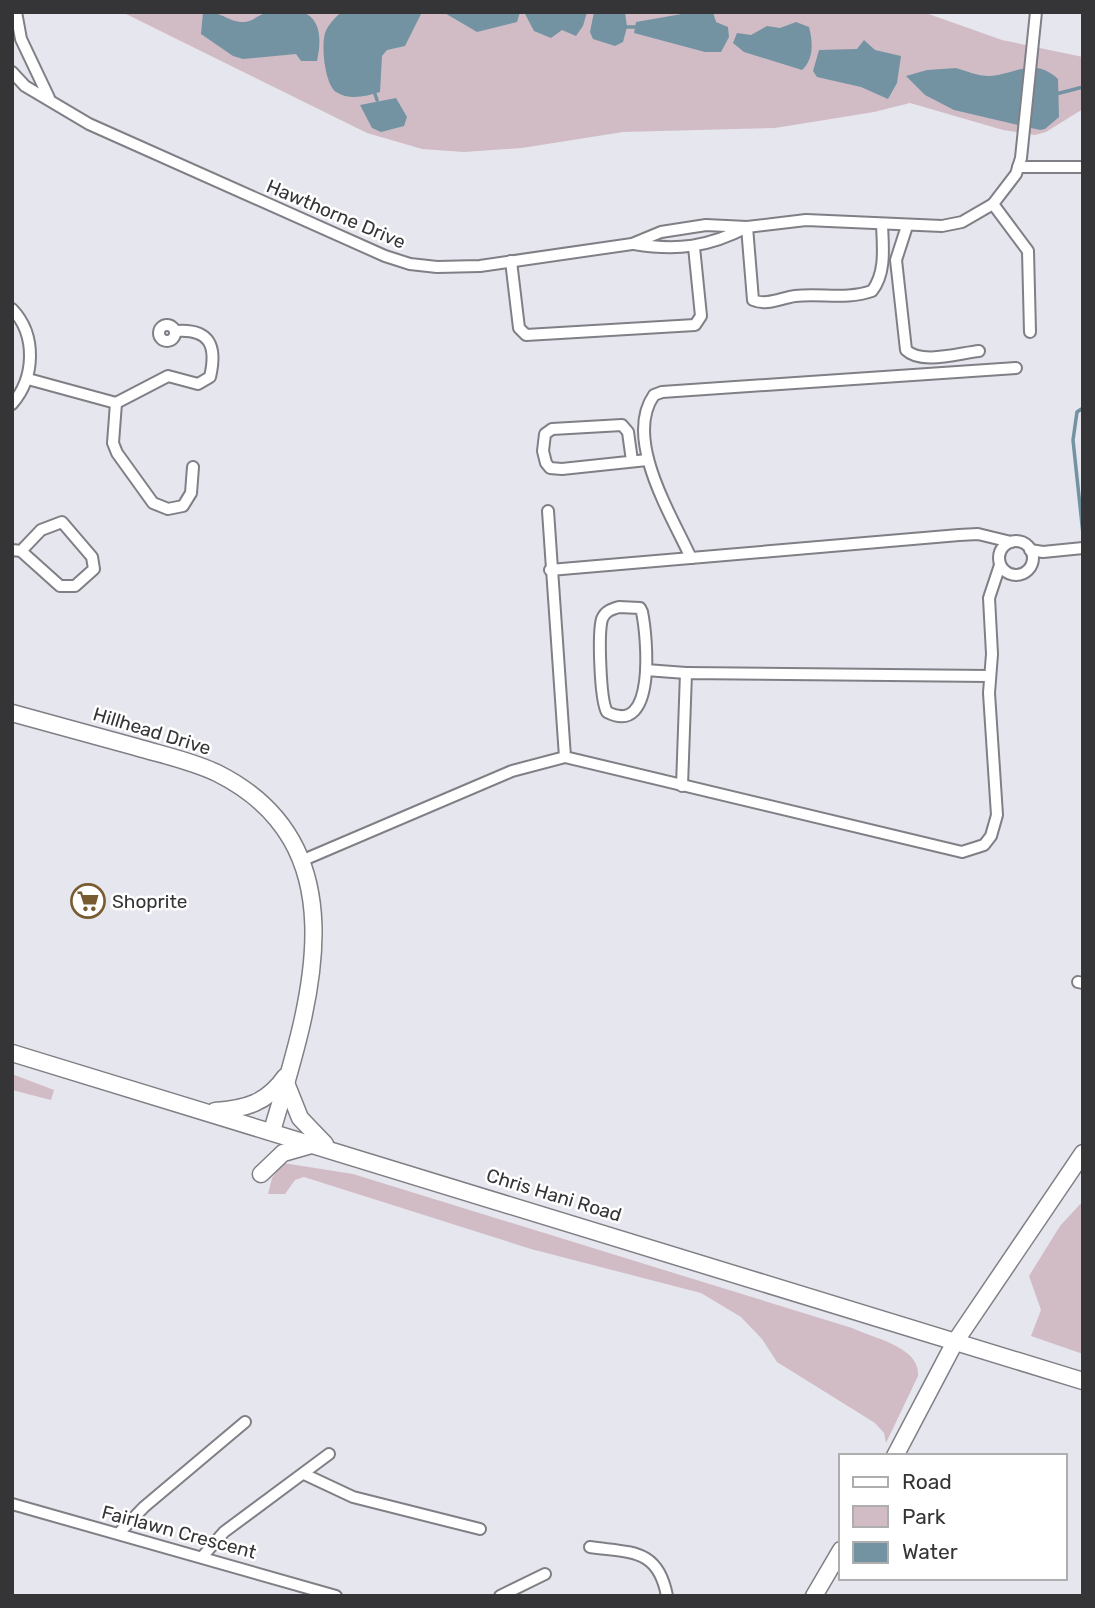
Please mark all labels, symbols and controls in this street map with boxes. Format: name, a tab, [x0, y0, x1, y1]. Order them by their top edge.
street label: Hawthorne Drive	[263, 174, 409, 254]
street label: Hillhead Drive	[90, 702, 214, 760]
supermarket icon: Shoprite	[69, 882, 107, 920]
place label: Shoprite	[112, 890, 188, 913]
street label: Chris Hani Road	[484, 1163, 624, 1227]
legend	[839, 1454, 1067, 1580]
text: Road	[902, 1469, 952, 1494]
street label: Fairlawn Crescent	[99, 1500, 259, 1564]
text: Park	[902, 1504, 946, 1529]
text: Water	[902, 1539, 958, 1564]

